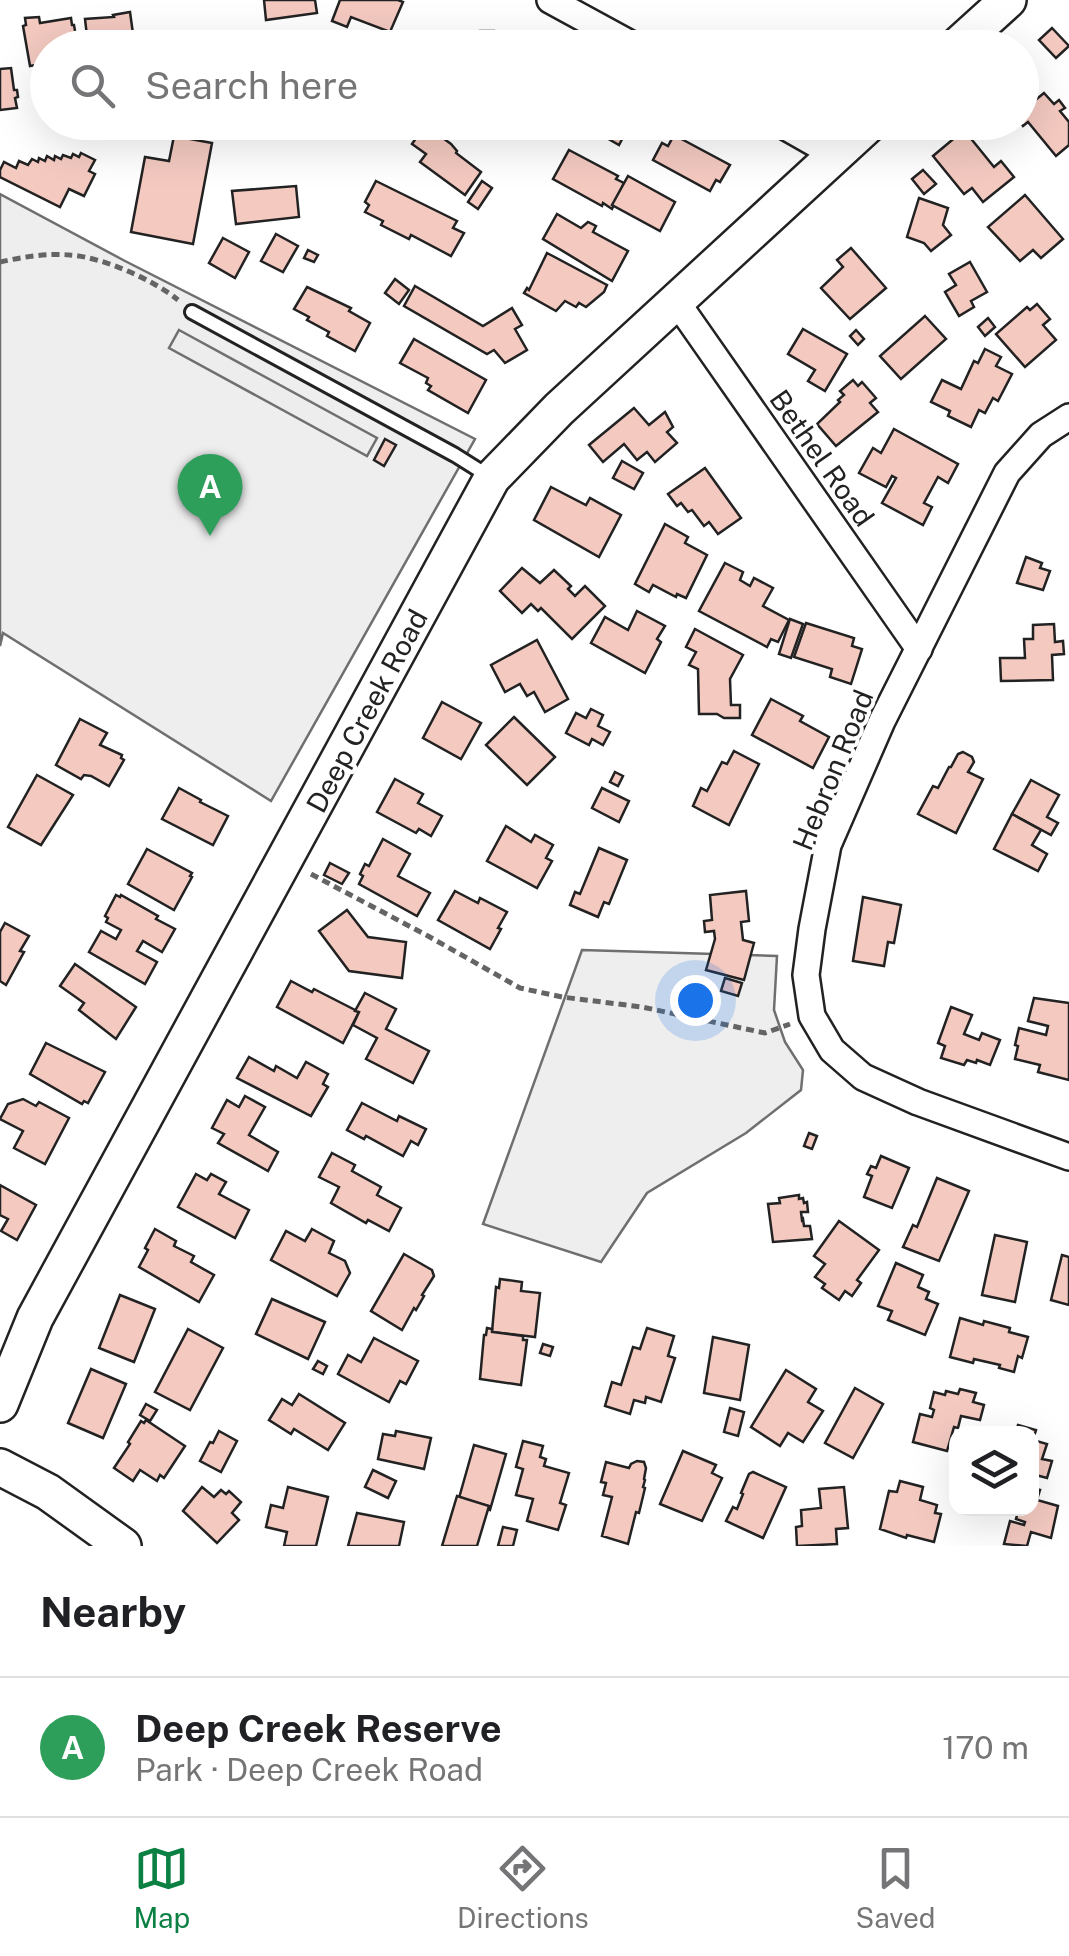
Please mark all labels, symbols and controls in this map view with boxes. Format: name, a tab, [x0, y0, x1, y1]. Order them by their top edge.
search box	[30, 30, 1039, 140]
icon: search	[65, 58, 120, 113]
text: Search here	[145, 63, 358, 108]
street label: Bethel Road	[763, 383, 881, 532]
pin: A	[178, 454, 242, 536]
street label: Deep Creek Road	[299, 604, 434, 818]
street label: Hebron Road	[785, 685, 880, 855]
your location	[670, 975, 721, 1026]
map controls	[949, 1426, 1039, 1516]
button: layers	[949, 1426, 1039, 1516]
text: Nearby	[40, 1587, 186, 1636]
text: Deep Creek Reserve	[135, 1706, 502, 1751]
text: A	[61, 1729, 84, 1766]
text: 170 m	[942, 1729, 1029, 1766]
text: Park · Deep Creek Road	[135, 1751, 483, 1788]
tab: Map	[133, 1841, 190, 1934]
tab: Directions	[457, 1841, 589, 1934]
tab: Saved	[855, 1841, 936, 1934]

